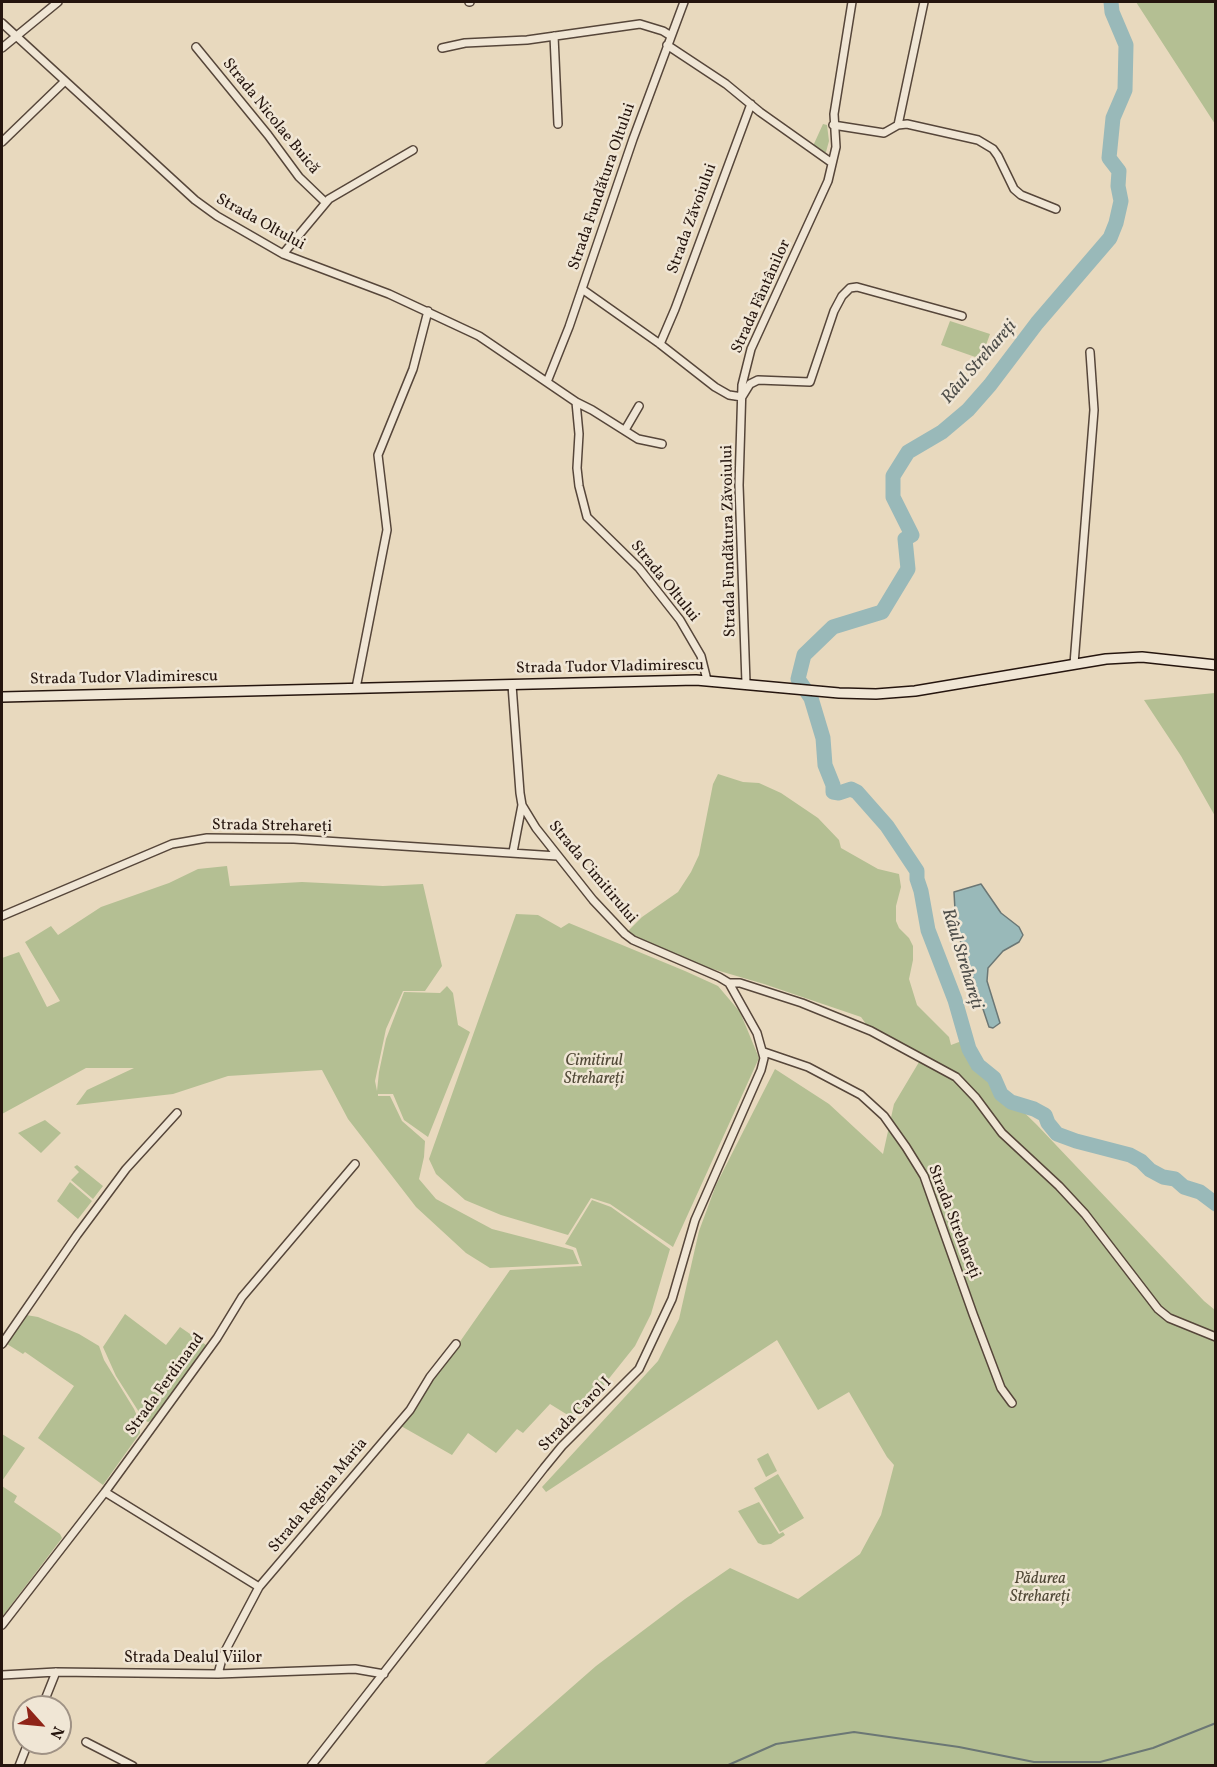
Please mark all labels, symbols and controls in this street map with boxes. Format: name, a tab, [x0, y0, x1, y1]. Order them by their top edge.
street label: Strada Nicolae Buică	[217, 55, 323, 179]
street label: Strada Fundătura Oltului	[565, 101, 641, 273]
street label: Strada Zăvoiului	[664, 161, 722, 277]
street label: Strada Oltului	[212, 191, 308, 255]
street label: Strada Fântânilor	[728, 237, 796, 357]
water label: Râul Strehareți	[938, 317, 1022, 409]
street label: Strada Fundătura Zăvoiului	[719, 445, 741, 637]
street label: Strada Oltului	[625, 537, 703, 627]
street label: Strada Tudor Vladimirescu	[516, 657, 704, 679]
street label: Strada Tudor Vladimirescu	[30, 668, 218, 690]
street label: Strada Strehareți	[212, 816, 332, 838]
street label: Strada Cimitirului	[543, 818, 641, 928]
water label: Râul Strehareți	[935, 906, 987, 1012]
park label: Cimitirul Strehareți	[564, 1052, 624, 1090]
street label: Strada Strehareți	[922, 1162, 984, 1282]
street label: Strada Ferdinand	[122, 1330, 210, 1440]
street label: Strada Carol I	[536, 1374, 616, 1456]
street label: Strada Regina Maria	[265, 1435, 373, 1557]
park label: Pădurea Strehareți	[1010, 1570, 1070, 1608]
street label: Strada Dealul Viilor	[124, 1649, 262, 1669]
north arrow	[12, 1695, 72, 1755]
text: N	[44, 1722, 69, 1742]

